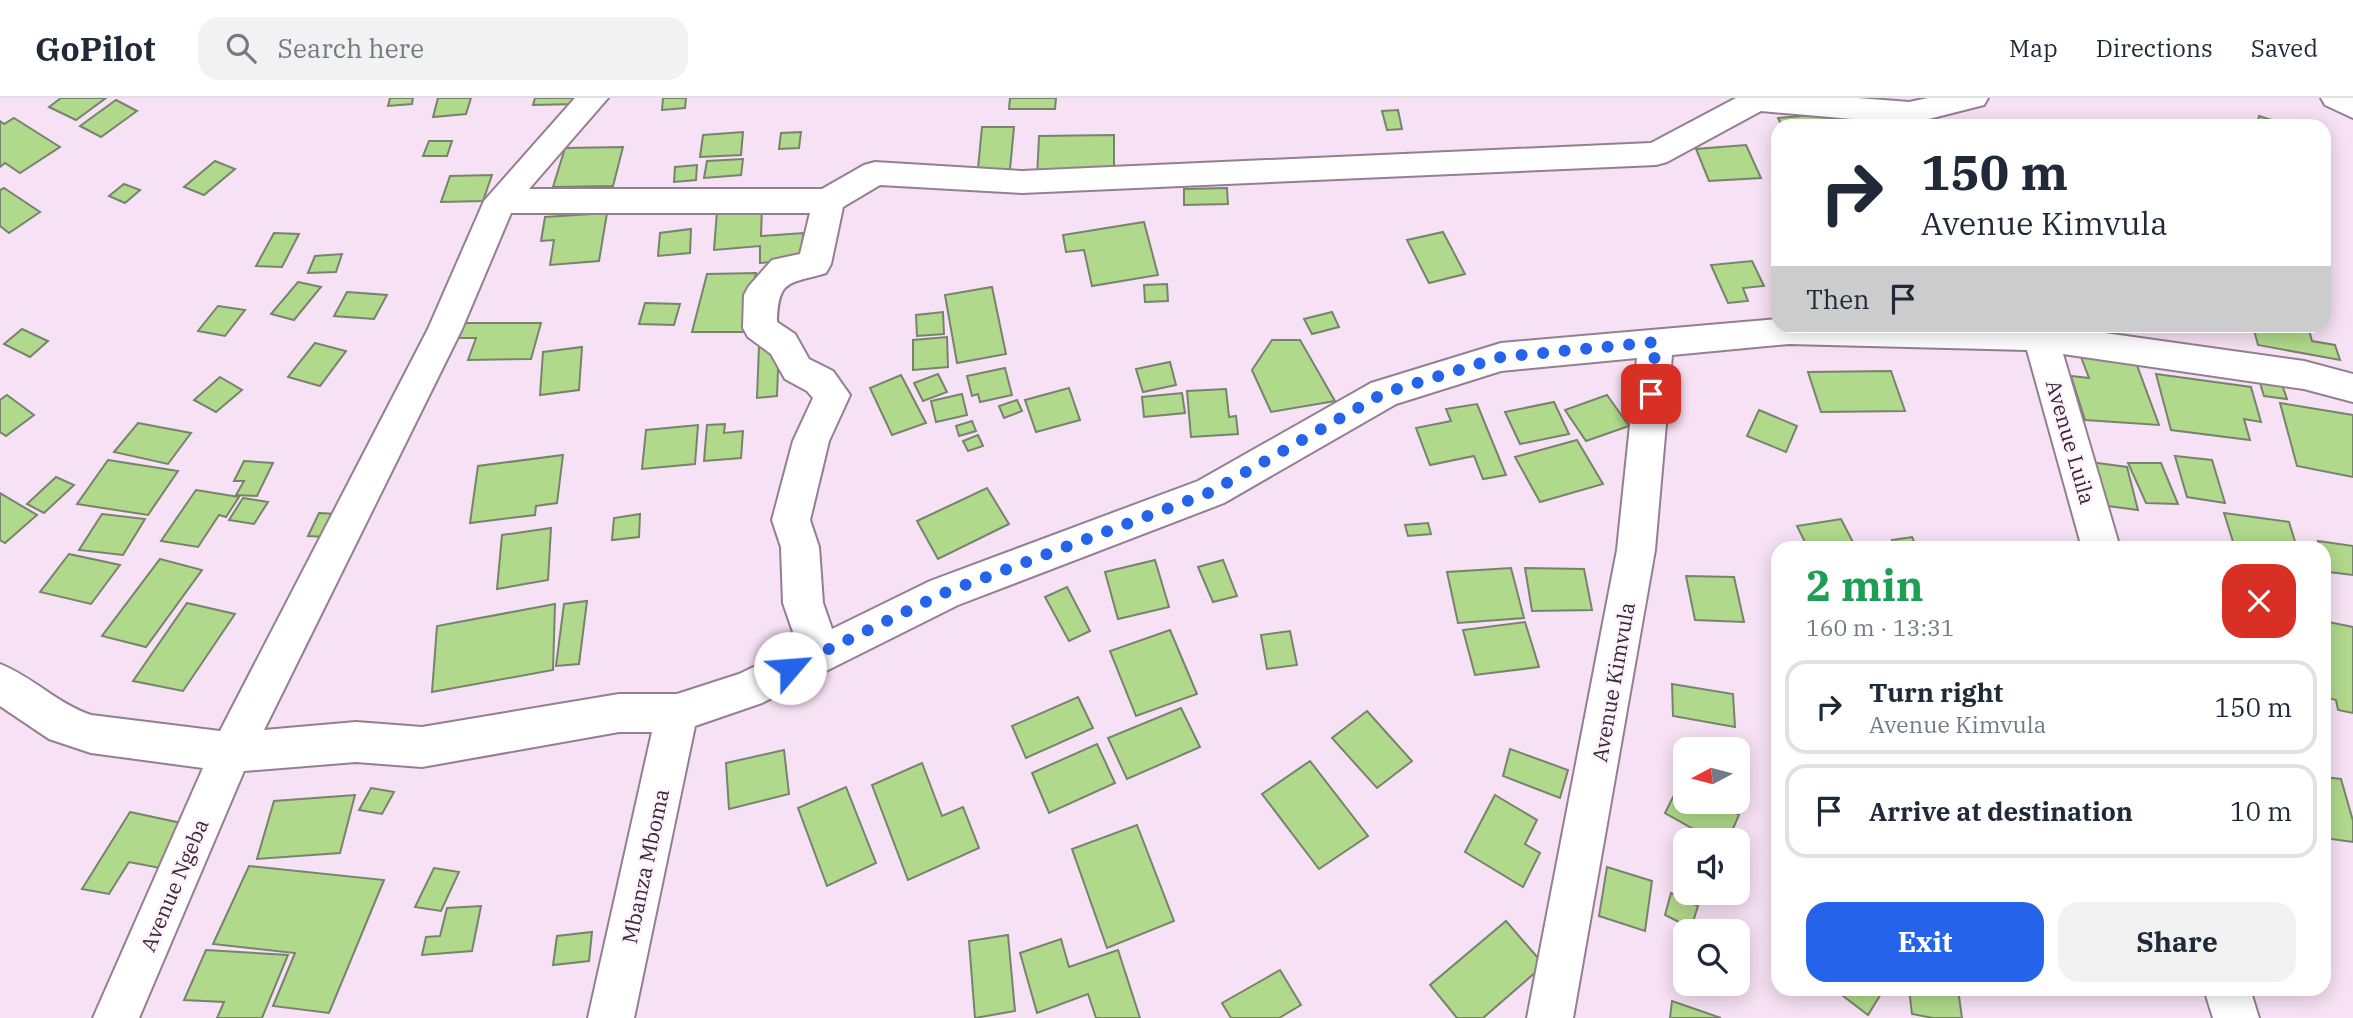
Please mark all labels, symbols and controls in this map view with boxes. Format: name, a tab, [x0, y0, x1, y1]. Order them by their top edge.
search box	[198, 17, 688, 80]
text: GoPilot	[35, 27, 156, 70]
icon: search	[222, 29, 260, 67]
text: Search here	[278, 31, 424, 65]
text: Map	[2009, 32, 2058, 64]
text: Directions	[2096, 32, 2213, 64]
text: Saved	[2251, 32, 2318, 64]
text: 150 m	[1921, 140, 2068, 203]
icon: right	[1806, 147, 1897, 238]
text: Avenue Kimvula	[1921, 202, 2168, 244]
icon: arrive	[1884, 280, 1922, 318]
text: Then	[1806, 282, 1870, 316]
pin	[1621, 364, 1681, 424]
icon: arrive	[1632, 375, 1670, 413]
street label: Avenue Luila	[2040, 376, 2102, 508]
text: 2 min	[1806, 558, 1924, 613]
button: close	[2222, 564, 2296, 638]
street label: Avenue Kimvula	[1585, 600, 1641, 764]
text: 160 m · 13:31	[1806, 612, 1955, 642]
position arrow	[753, 631, 827, 705]
text: Turn right	[1869, 675, 2003, 709]
icon: right	[1810, 688, 1848, 726]
text: 150 m	[2214, 690, 2292, 724]
text: Avenue Kimvula	[1869, 709, 2046, 739]
north arrow	[1673, 737, 1750, 814]
map controls	[1673, 737, 1750, 996]
street label: Mbanza Mboma	[615, 786, 675, 946]
icon: arrive	[1810, 792, 1848, 830]
text: Arrive at destination	[1869, 794, 2133, 828]
text: 10 m	[2230, 794, 2292, 828]
street label: Avenue Ngeba	[133, 814, 215, 956]
button: sound	[1673, 828, 1750, 905]
button: Exit	[1806, 902, 2044, 982]
button: Share	[2058, 902, 2296, 982]
button: search	[1673, 919, 1750, 996]

